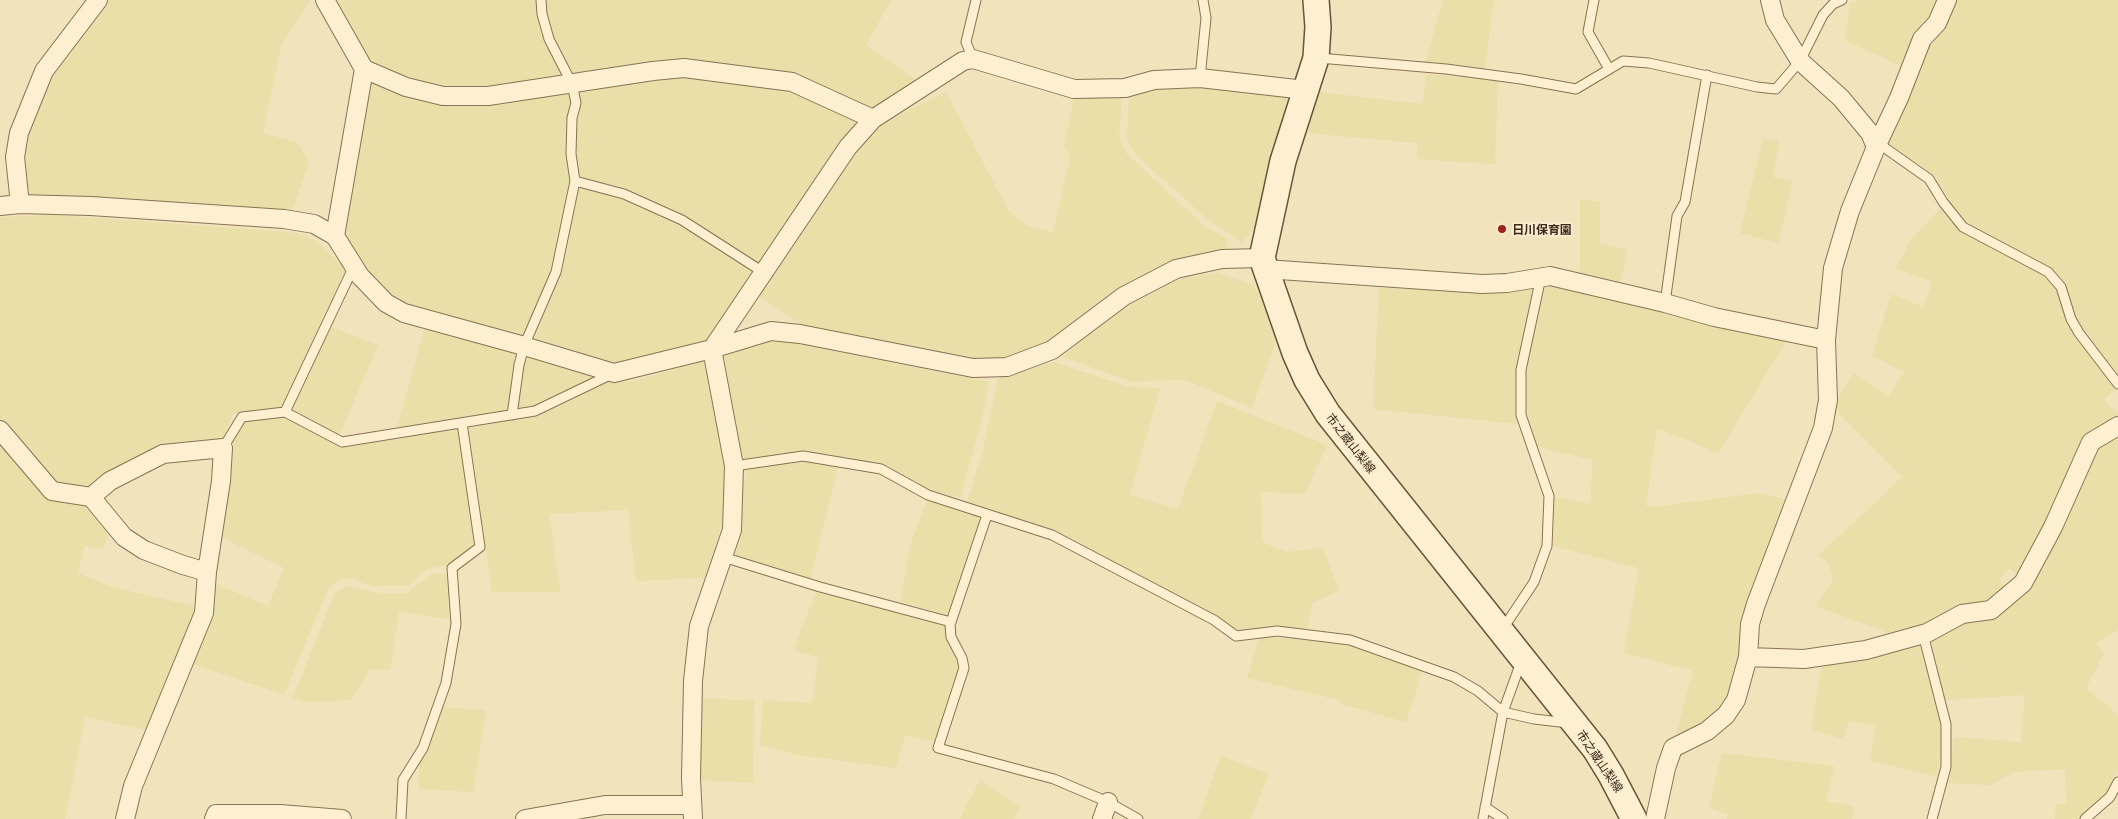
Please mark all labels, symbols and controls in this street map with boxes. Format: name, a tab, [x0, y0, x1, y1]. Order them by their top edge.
place label: 日川保育園	[1512, 222, 1572, 236]
marker: 日川保育園	[1496, 223, 1508, 235]
street label: 市之蔵山梨線	[1323, 410, 1379, 476]
street label: 市之蔵山梨線	[1574, 727, 1626, 795]

